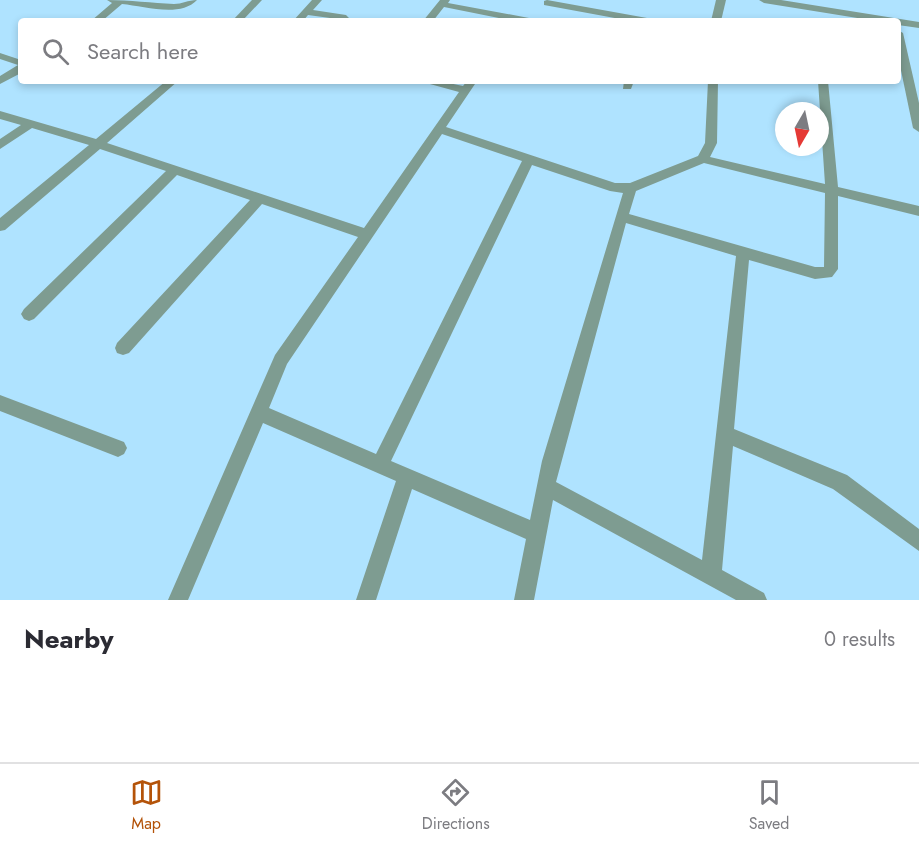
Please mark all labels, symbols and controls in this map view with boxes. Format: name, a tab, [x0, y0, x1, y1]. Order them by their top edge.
search box	[18, 18, 901, 84]
icon: search	[39, 35, 72, 68]
text: Search here	[87, 35, 198, 67]
north arrow	[775, 102, 829, 156]
text: Nearby	[24, 620, 113, 658]
text: 0 results	[824, 625, 895, 654]
tab: Map	[130, 776, 163, 835]
tab: Directions	[422, 776, 490, 835]
tab: Saved	[749, 776, 789, 835]

